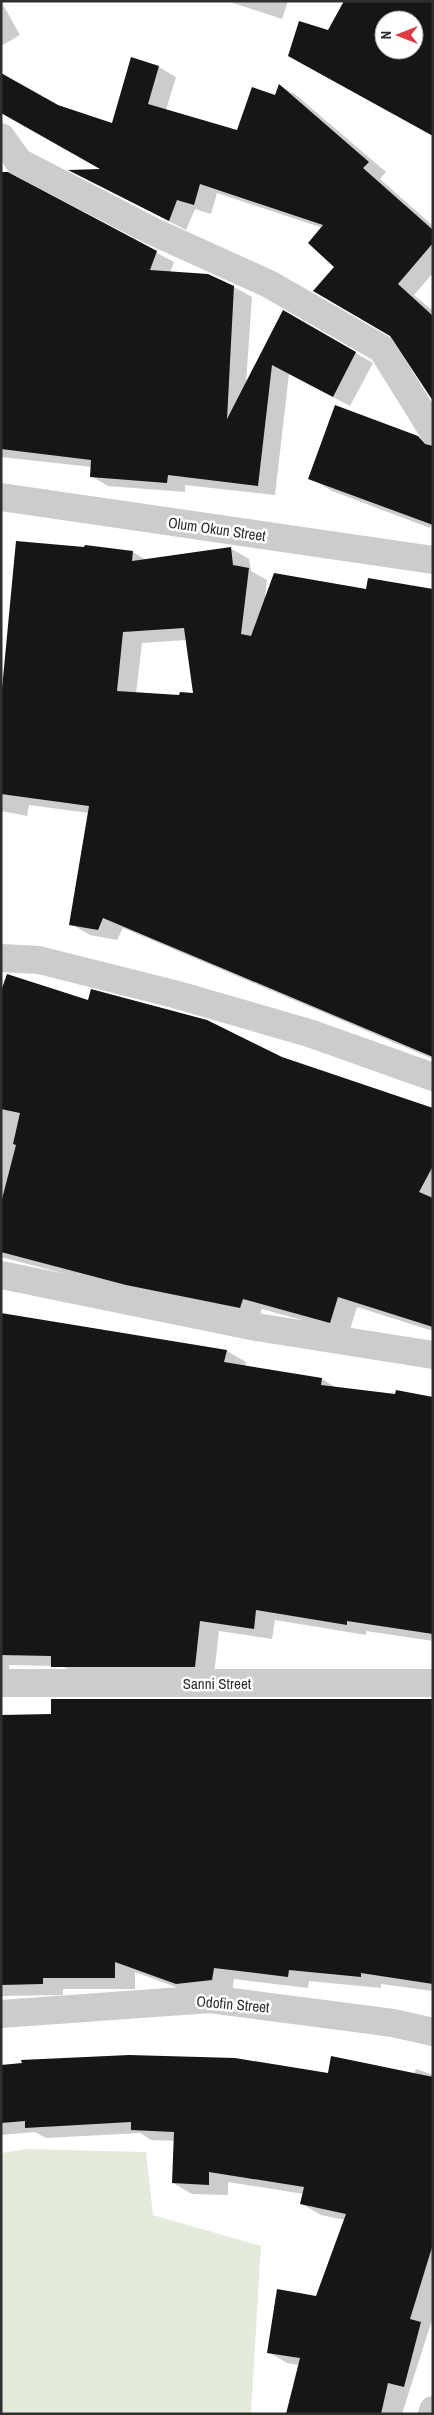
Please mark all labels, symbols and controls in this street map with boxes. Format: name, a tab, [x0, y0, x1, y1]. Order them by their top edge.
north arrow	[374, 10, 424, 60]
text: N	[377, 31, 395, 39]
street label: Olum Okun Street	[167, 512, 268, 546]
street label: Sanni Street	[183, 1673, 252, 1694]
street label: Odofin Street	[196, 1990, 271, 2018]

